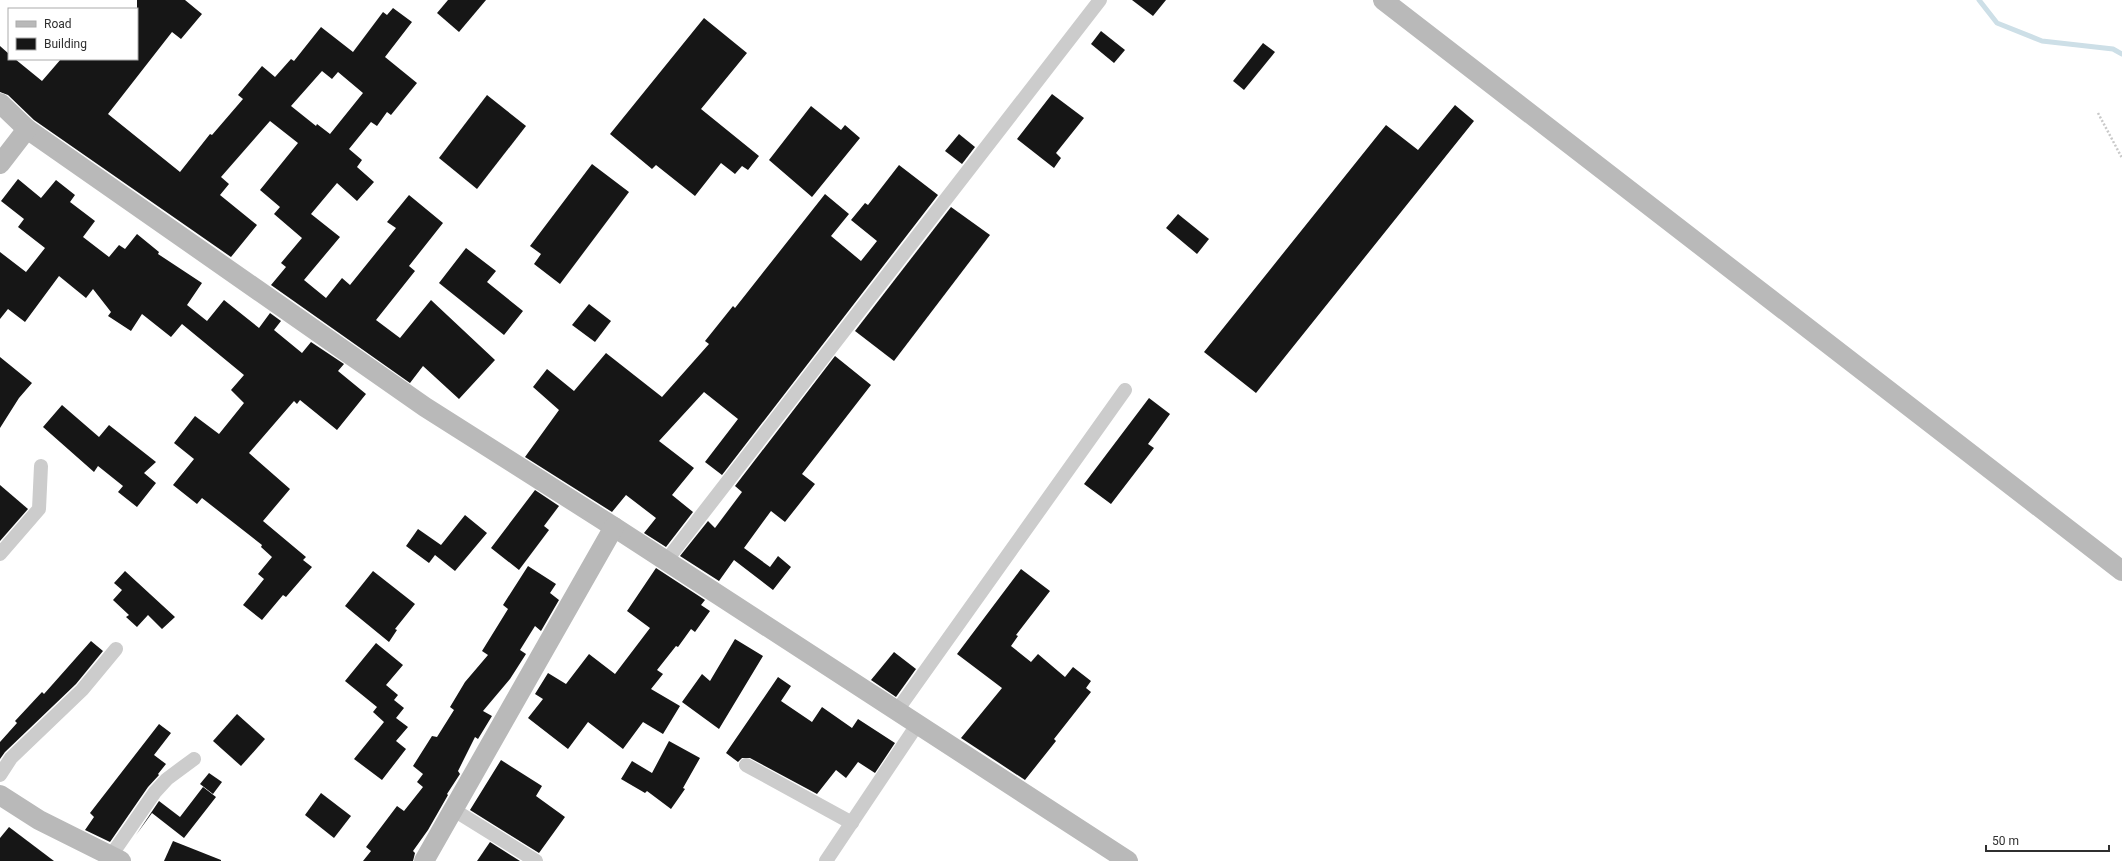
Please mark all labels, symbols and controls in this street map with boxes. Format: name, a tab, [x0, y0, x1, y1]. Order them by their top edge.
legend	[8, 8, 138, 60]
text: Road	[44, 17, 72, 31]
text: Building	[44, 37, 87, 51]
scale bar	[1986, 827, 2109, 853]
text: 50 m	[1992, 834, 2019, 848]

